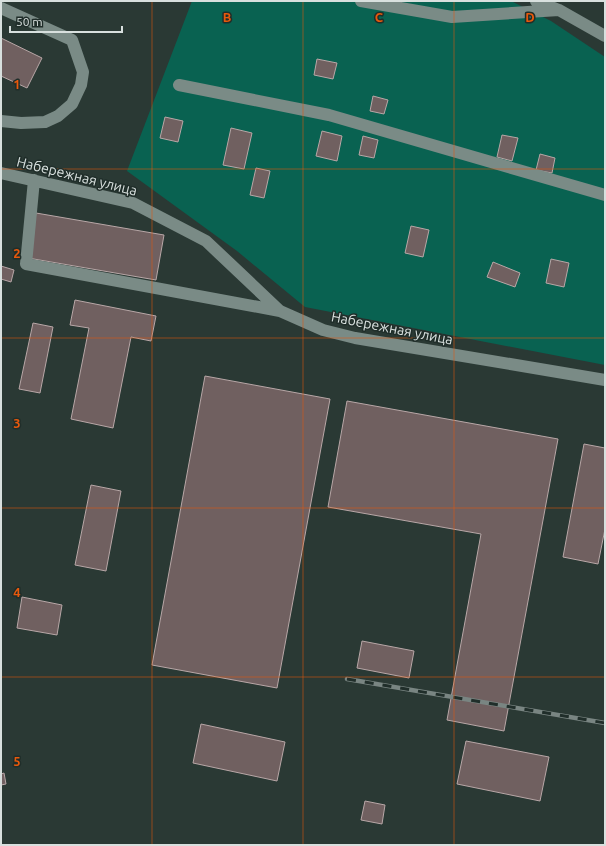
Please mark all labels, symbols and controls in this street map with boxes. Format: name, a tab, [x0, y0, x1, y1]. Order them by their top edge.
scale bar	[10, 8, 122, 34]
text: B	[223, 10, 232, 24]
text: C	[375, 10, 384, 24]
text: D	[525, 10, 535, 24]
text: 50 m	[16, 15, 43, 28]
text: 1	[13, 77, 21, 91]
street label: Набережная улица	[15, 153, 139, 199]
text: 2	[13, 246, 21, 260]
street label: Набережная улица	[330, 308, 454, 348]
text: 3	[13, 416, 21, 430]
text: 4	[13, 585, 21, 599]
text: 5	[13, 754, 21, 768]

